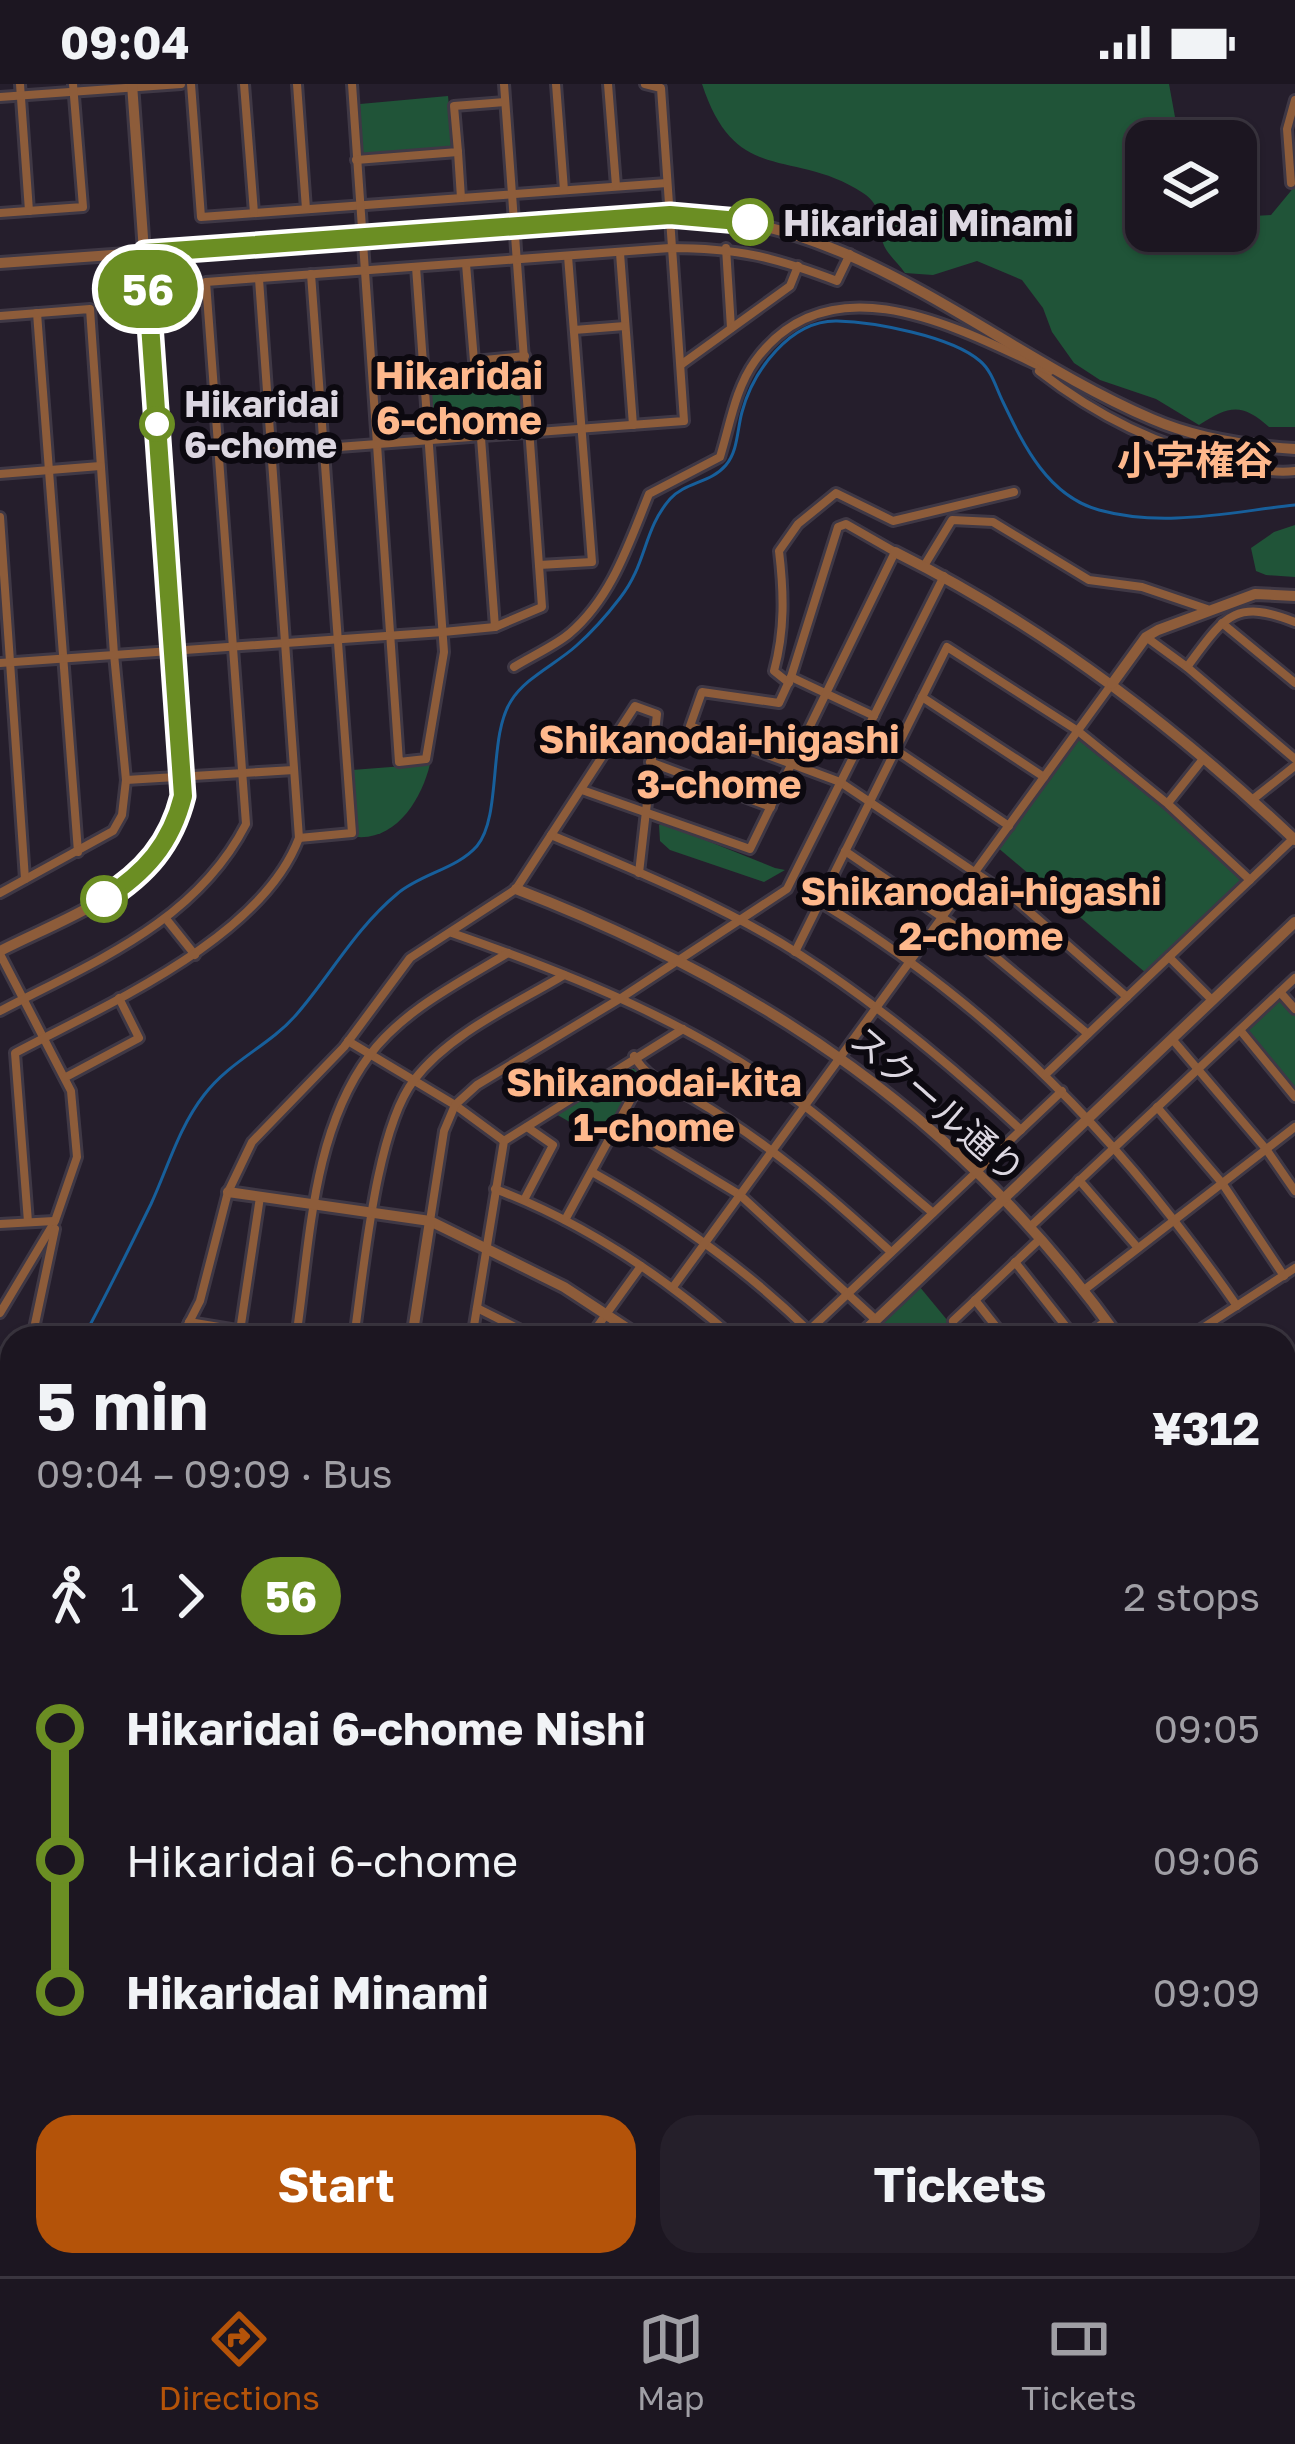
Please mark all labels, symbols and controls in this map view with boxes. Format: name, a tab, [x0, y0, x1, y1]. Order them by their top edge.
text: 09:04	[60, 15, 190, 69]
map controls	[1125, 120, 1257, 252]
button: layers	[1125, 120, 1257, 252]
marker: Hikaridai Minami	[728, 200, 772, 244]
place label: Hikaridai Minami	[783, 201, 1073, 244]
line badge: 56	[94, 250, 202, 328]
text: 56	[122, 264, 174, 314]
district label: Hikaridai 6-chome	[375, 351, 543, 443]
place label: Hikaridai 6-chome	[184, 382, 339, 466]
marker: Hikaridai 6-chome	[141, 408, 173, 440]
district label: 小字権谷	[1117, 436, 1273, 483]
district label: Shikanodai-higashi 3-chome	[538, 715, 900, 807]
district label: Shikanodai-higashi 2-chome	[800, 867, 1162, 959]
unlabelled marker	[82, 877, 126, 921]
street label: スクール通り	[842, 1017, 1034, 1191]
district label: Shikanodai-kita 1-chome	[506, 1058, 802, 1150]
text: 5 min	[36, 1365, 209, 1445]
text: ¥312	[1152, 1401, 1260, 1455]
text: 09:04 – 09:09 · Bus	[36, 1450, 392, 1497]
icon: walk	[36, 1563, 102, 1629]
icon: forward	[157, 1563, 223, 1629]
text: 56	[265, 1571, 317, 1621]
text: 1	[120, 1573, 139, 1620]
text: 2 stops	[1123, 1573, 1260, 1620]
text: Hikaridai 6-chome Nishi	[126, 1701, 646, 1755]
text: 09:05	[1154, 1705, 1260, 1752]
text: Hikaridai 6-chome	[126, 1833, 518, 1887]
text: 09:06	[1153, 1837, 1260, 1884]
text: Hikaridai Minami	[126, 1965, 489, 2019]
text: 09:09	[1153, 1969, 1260, 2016]
button: Start	[36, 2115, 636, 2253]
button: Tickets	[660, 2115, 1260, 2253]
tab: Directions	[159, 2306, 320, 2417]
tab: Map	[637, 2306, 704, 2417]
tab: Tickets	[1021, 2306, 1136, 2417]

